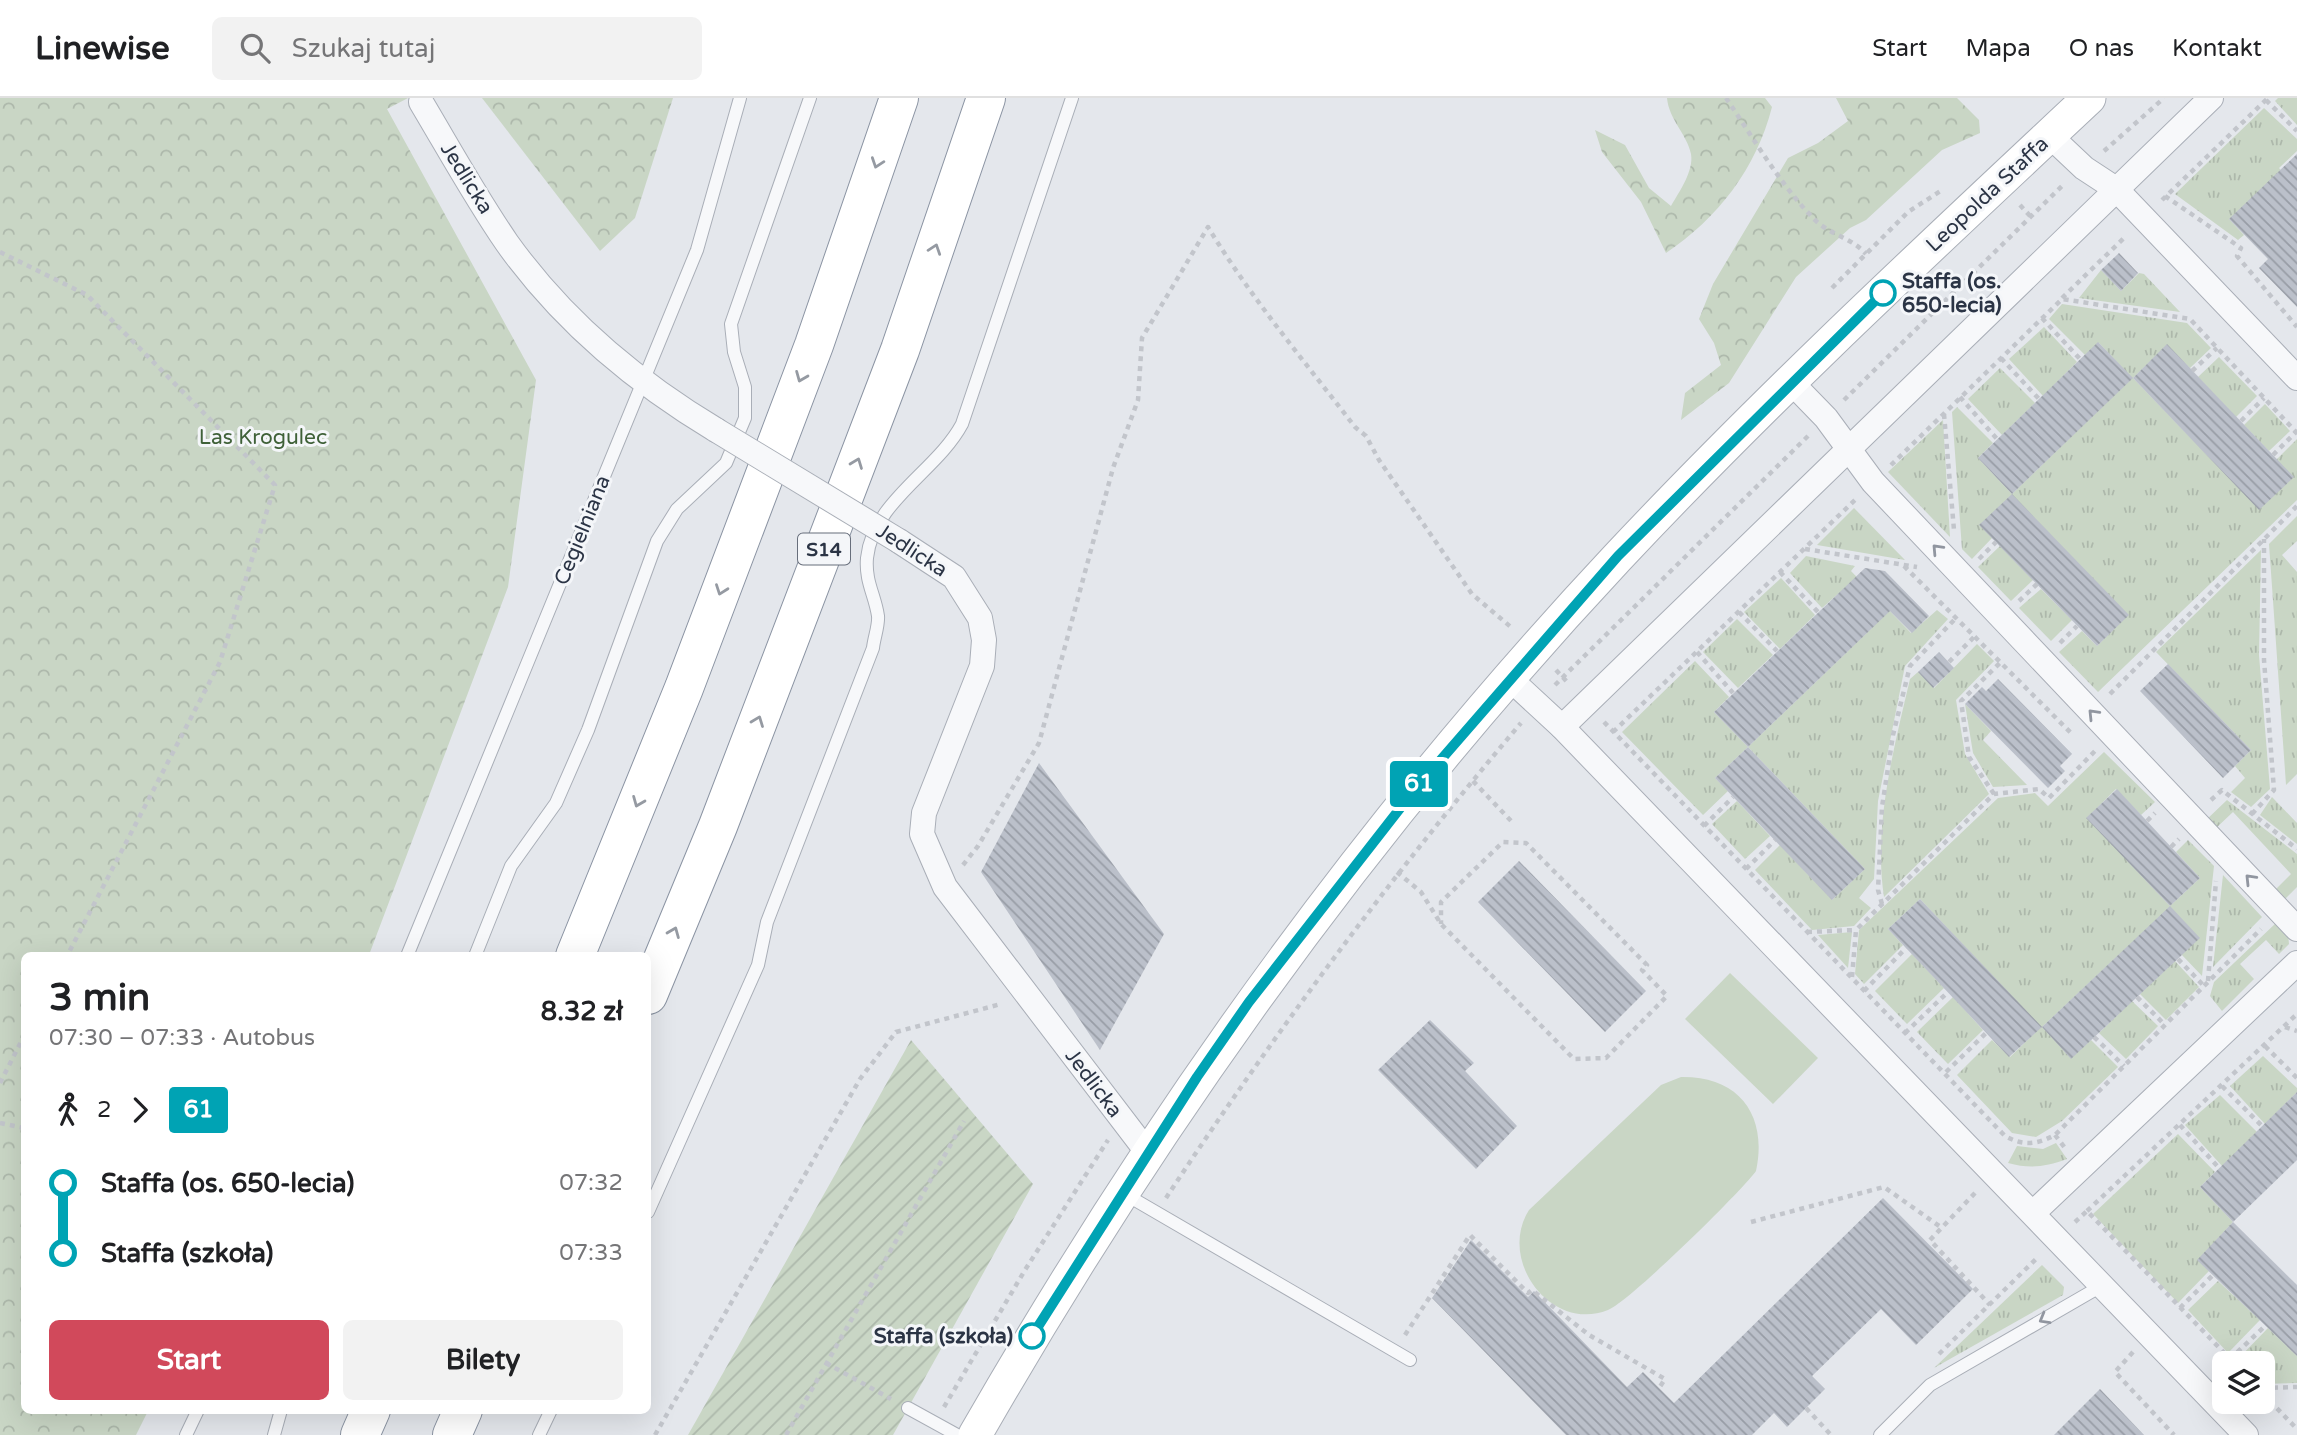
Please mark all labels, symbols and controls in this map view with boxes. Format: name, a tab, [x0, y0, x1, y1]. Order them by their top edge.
search box	[212, 17, 702, 80]
text: Linewise	[35, 29, 170, 68]
icon: search	[236, 29, 274, 67]
text: Szukaj tutaj	[292, 33, 435, 64]
text: Start	[1872, 34, 1927, 63]
text: Mapa	[1965, 34, 2031, 63]
text: O nas	[2069, 34, 2134, 63]
text: Kontakt	[2172, 34, 2262, 63]
street label: Leopolda Staffa	[1921, 131, 2054, 257]
street label: Jedlicka	[435, 138, 498, 219]
one-way arrow	[870, 156, 885, 168]
one-way arrow	[927, 243, 941, 256]
place label: Staffa (os. 650-lecia)	[1902, 269, 2002, 318]
marker: Staffa (os. 650-lecia)	[1870, 280, 1896, 306]
one-way arrow	[796, 371, 810, 383]
park label: Las Krogulec	[199, 425, 327, 450]
one-way arrow	[849, 457, 863, 469]
street label: Cegielniana	[549, 472, 616, 589]
street label: Jedlicka	[872, 518, 952, 583]
road number: S14	[798, 534, 850, 564]
one-way arrow	[1932, 544, 1945, 557]
one-way arrow	[715, 584, 729, 596]
one-way arrow	[2089, 709, 2102, 722]
one-way arrow	[749, 715, 763, 727]
line badge: 61	[1388, 761, 1450, 807]
text: 61	[1404, 769, 1434, 798]
one-way arrow	[632, 795, 646, 807]
one-way arrow	[2246, 874, 2258, 887]
one-way arrow	[665, 927, 679, 939]
text: 3 min	[49, 975, 150, 1021]
text: 8.32 zł	[541, 996, 623, 1027]
text: 07:30 – 07:33 · Autobus	[49, 1024, 315, 1052]
street label: Jedlicka	[1060, 1044, 1128, 1123]
icon: walk	[49, 1091, 87, 1129]
icon: forward	[121, 1091, 159, 1129]
text: 61	[183, 1095, 214, 1124]
text: 2	[97, 1096, 111, 1124]
text: Staffa (os. 650-lecia)	[101, 1168, 354, 1199]
text: 07:32	[559, 1169, 623, 1197]
text: Staffa (szkoła)	[101, 1238, 273, 1269]
text: 07:33	[559, 1239, 623, 1267]
one-way arrow	[2039, 1311, 2052, 1324]
button: Start	[49, 1320, 329, 1400]
button: Bilety	[343, 1320, 623, 1400]
marker: Staffa (szkoła)	[1019, 1323, 1045, 1349]
place label: Staffa (szkoła)	[874, 1324, 1013, 1349]
map controls	[2212, 1351, 2275, 1414]
button: layers	[2212, 1351, 2275, 1414]

